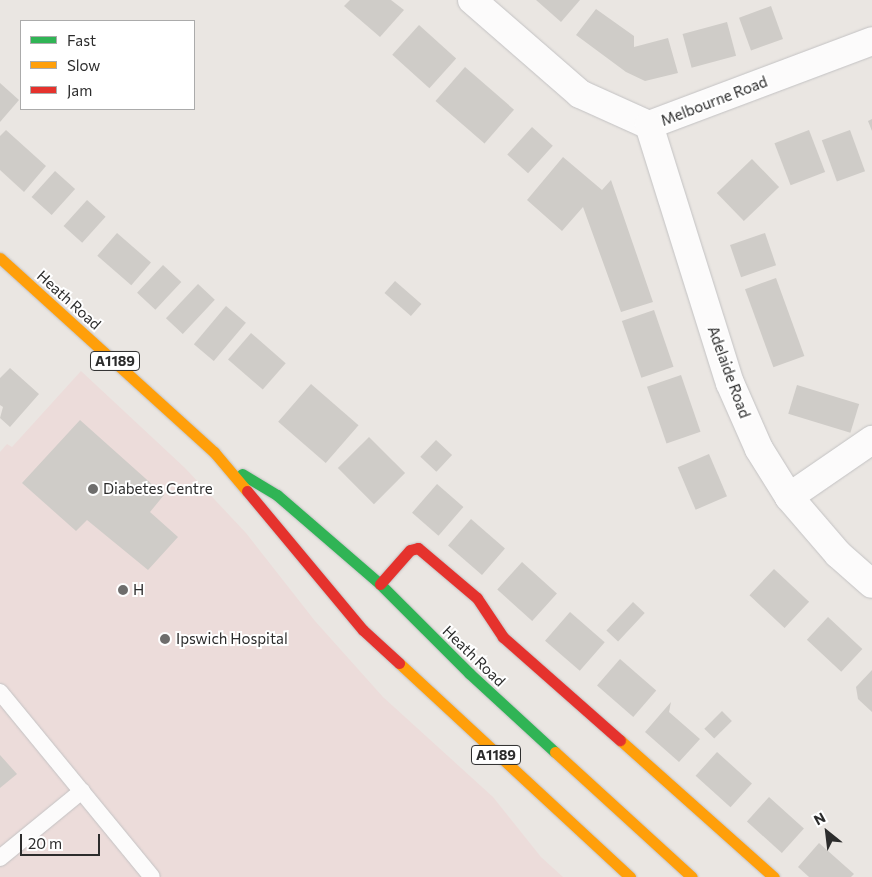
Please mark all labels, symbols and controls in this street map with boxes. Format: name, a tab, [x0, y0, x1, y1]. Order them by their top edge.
legend	[20, 20, 195, 110]
text: Fast	[67, 31, 96, 49]
text: Slow	[67, 56, 100, 74]
street label: Melbourne Road	[658, 72, 770, 130]
text: Jam	[67, 81, 92, 99]
street label: Heath Road	[33, 267, 105, 333]
street label: Adelaide Road	[704, 324, 754, 420]
road number: A1189	[89, 350, 141, 372]
place label: Diabetes Centre	[103, 480, 213, 498]
marker: Diabetes Centre	[87, 483, 99, 495]
place label: H	[133, 581, 144, 599]
marker: H	[117, 584, 129, 596]
street label: Heath Road	[439, 622, 509, 690]
place label: Ipswich Hospital	[176, 630, 288, 648]
marker: Ipswich Hospital	[158, 632, 172, 646]
road number: A1189	[470, 744, 522, 766]
north arrow	[802, 807, 852, 857]
text: N	[811, 808, 828, 828]
scale bar	[22, 824, 102, 856]
text: 20 m	[28, 834, 62, 852]

